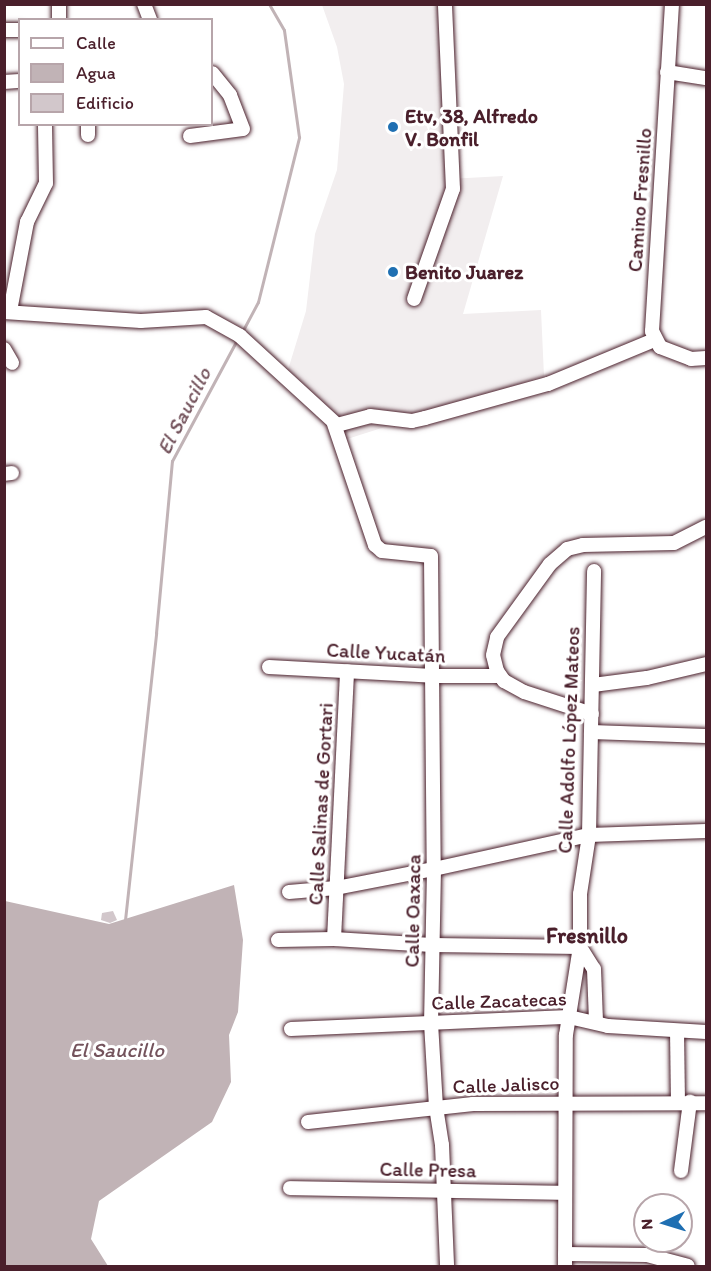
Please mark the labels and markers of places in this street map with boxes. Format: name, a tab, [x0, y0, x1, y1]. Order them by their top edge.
place label: Etv, 38, Alfredo V. Bonfil	[405, 104, 538, 151]
marker: Etv, 38, Alfredo V. Bonfil	[386, 120, 400, 134]
place label: Benito Juarez	[405, 260, 523, 284]
marker: Benito Juarez	[386, 265, 400, 279]

